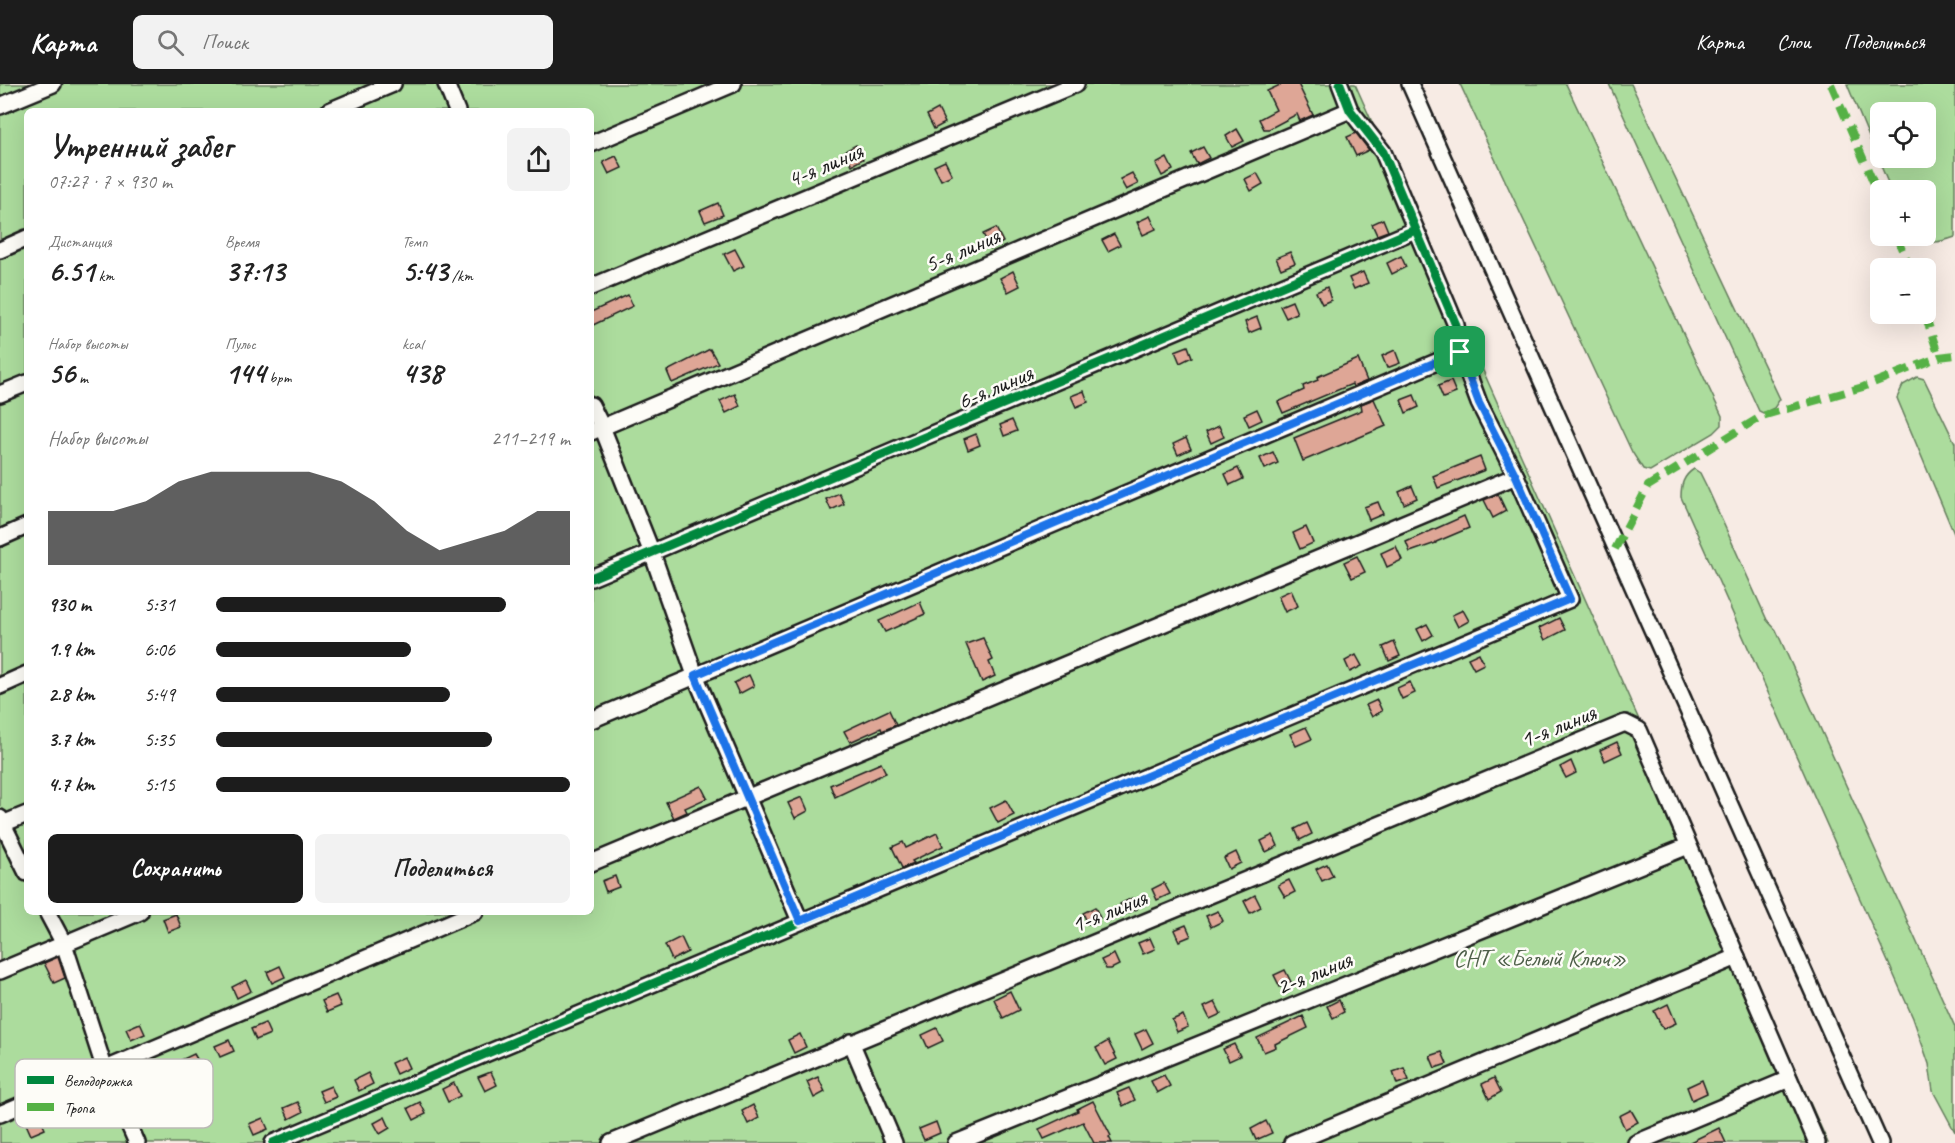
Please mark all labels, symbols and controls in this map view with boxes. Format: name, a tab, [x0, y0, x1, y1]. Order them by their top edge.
search box	[133, 15, 553, 69]
text: Карта	[30, 25, 97, 60]
icon: search	[154, 26, 187, 59]
text: Поиск	[202, 28, 248, 56]
text: Карта	[1696, 29, 1744, 55]
text: Слои	[1777, 29, 1811, 55]
text: Поделиться	[1844, 29, 1925, 55]
map controls	[1870, 102, 1936, 324]
button: locate	[1870, 102, 1936, 168]
text: Утренний забег	[48, 125, 232, 167]
button: share	[507, 128, 570, 191]
street label: 4-я линия	[783, 135, 868, 194]
text: 07:27 · 7 × 930 m	[48, 169, 172, 194]
button: +	[1870, 180, 1936, 246]
street label: 5-я линия	[920, 220, 1005, 279]
text: Дистанция	[48, 232, 112, 252]
text: Время	[225, 232, 259, 252]
text: Темп	[402, 232, 428, 252]
text: 6.51	[48, 252, 95, 290]
text: 37:13	[225, 252, 285, 290]
text: 5:43	[402, 252, 448, 290]
button: −	[1870, 258, 1936, 324]
text: km	[95, 266, 114, 286]
text: /km	[448, 266, 473, 286]
pin	[1434, 326, 1485, 377]
text: Набор высоты	[48, 334, 127, 354]
text: Пульс	[225, 334, 256, 354]
text: kcal	[402, 334, 423, 354]
icon: arrive	[1443, 335, 1476, 368]
text: 56	[48, 354, 75, 392]
text: 144	[225, 354, 266, 392]
text: 438	[402, 354, 443, 392]
street label: 6-я линия	[953, 357, 1038, 416]
text: m	[75, 368, 88, 388]
text: bpm	[266, 368, 291, 388]
text: Набор высоты	[48, 426, 147, 451]
text: 211–219 m	[491, 426, 570, 451]
text: 930 m	[48, 592, 91, 617]
text: 5:31	[144, 592, 175, 617]
text: 1.9 km	[48, 637, 94, 662]
text: 6:06	[144, 637, 175, 662]
text: 2.8 km	[48, 682, 95, 707]
text: 5:49	[144, 682, 175, 707]
street label: 1-я линия	[1516, 697, 1602, 755]
text: 3.7 km	[48, 727, 94, 752]
text: 5:35	[144, 727, 175, 752]
text: 4.7 km	[48, 772, 94, 797]
text: 5:15	[144, 772, 175, 797]
button: Сохранить	[48, 834, 303, 903]
button: Поделиться	[315, 834, 570, 903]
street label: 1-я линия	[1067, 882, 1153, 940]
park label: СНТ «Белый Ключ»	[1453, 943, 1627, 973]
street label: 2-я линия	[1272, 944, 1358, 1002]
legend	[15, 1059, 213, 1128]
text: Велодорожка	[64, 1071, 133, 1091]
text: Тропа	[64, 1098, 96, 1118]

